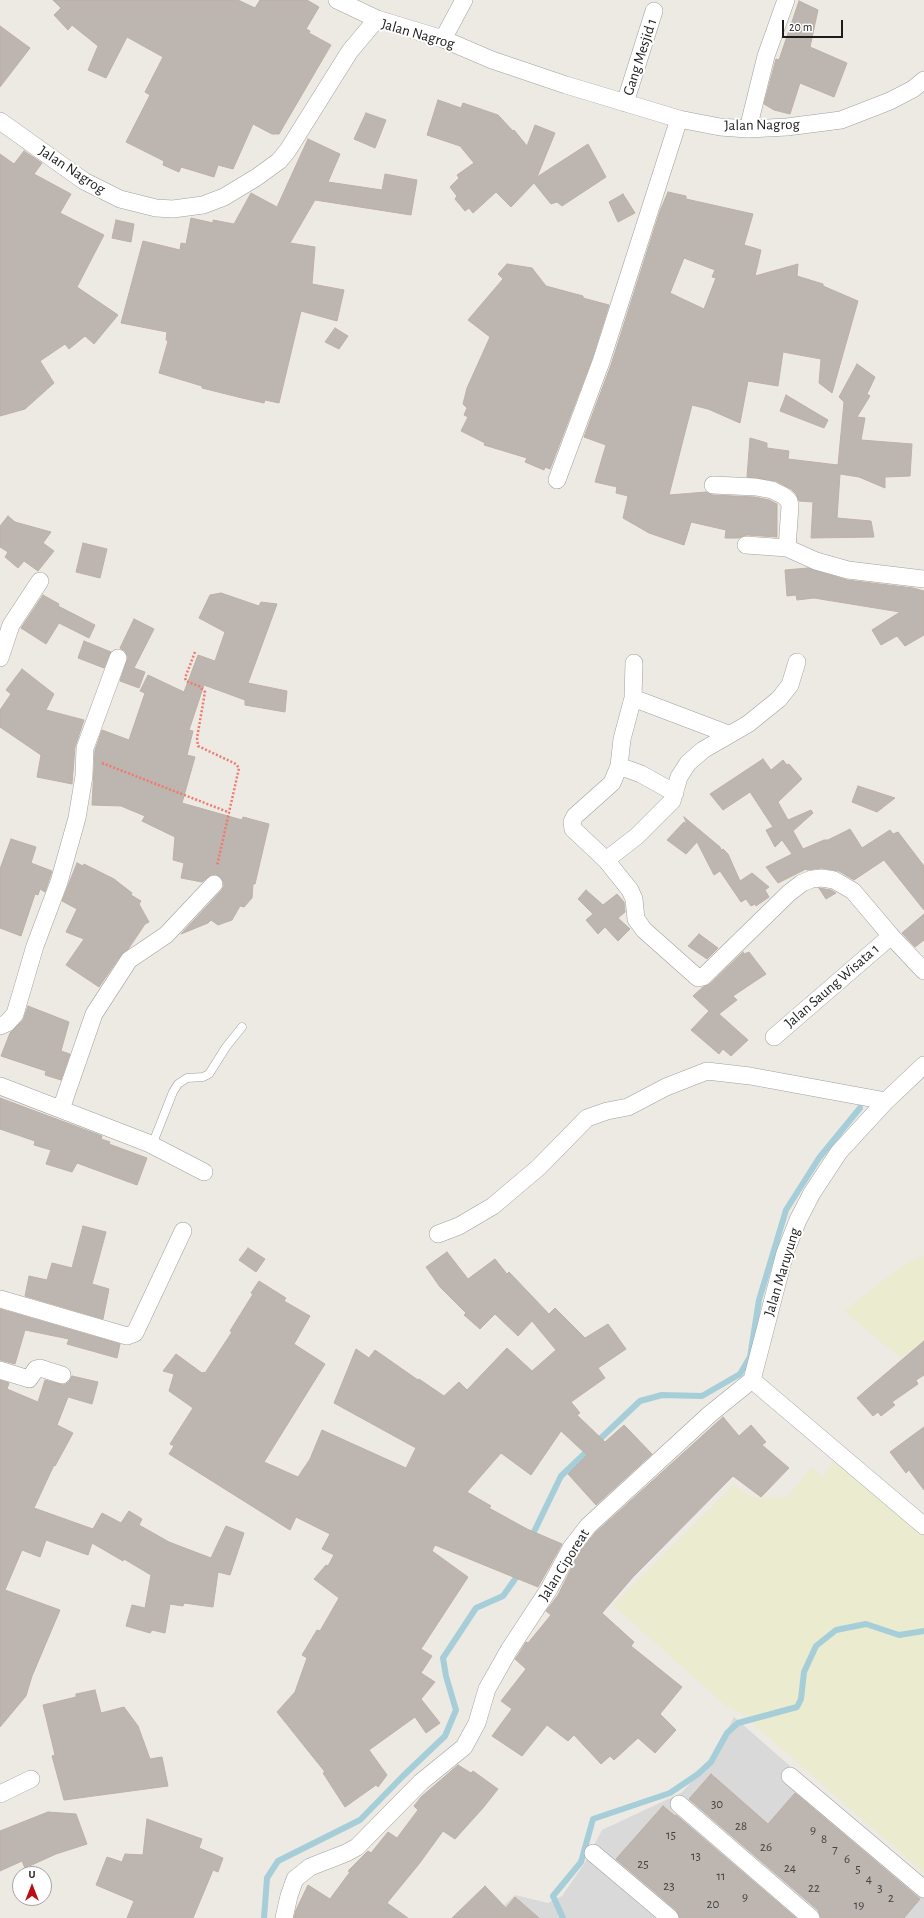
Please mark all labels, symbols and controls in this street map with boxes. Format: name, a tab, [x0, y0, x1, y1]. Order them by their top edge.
scale bar	[784, 12, 845, 38]
street label: Jalan Nagrog	[379, 15, 457, 53]
street label: Gang Mesjid 1	[619, 16, 661, 98]
text: 20 m	[789, 21, 812, 33]
street label: Jalan Nagrog	[724, 115, 800, 135]
street label: Jalan Nagrog	[35, 142, 109, 198]
street label: Jalan Saung Wisata 1	[781, 940, 883, 1032]
street label: Jalan Maruyung	[760, 1226, 804, 1318]
street label: Jalan Ciporeat	[535, 1526, 593, 1604]
house number: 30	[711, 1796, 723, 1812]
house number: 28	[735, 1818, 747, 1834]
house number: 9	[810, 1822, 816, 1838]
house number: 15	[666, 1827, 676, 1843]
house number: 8	[821, 1831, 827, 1847]
house number: 26	[760, 1839, 772, 1855]
house number: 7	[832, 1841, 838, 1857]
house number: 13	[691, 1848, 701, 1864]
house number: 6	[844, 1851, 850, 1867]
house number: 25	[637, 1856, 649, 1872]
house number: 24	[784, 1860, 796, 1876]
house number: 5	[855, 1861, 861, 1877]
north arrow	[12, 1866, 52, 1906]
house number: 11	[717, 1868, 725, 1884]
text: U	[28, 1869, 36, 1880]
house number: 4	[866, 1871, 872, 1887]
house number: 23	[663, 1878, 675, 1894]
house number: 22	[808, 1880, 820, 1896]
house number: 3	[877, 1880, 883, 1896]
house number: 9	[742, 1889, 748, 1905]
house number: 2	[888, 1890, 894, 1906]
house number: 20	[707, 1896, 719, 1912]
house number: 19	[854, 1897, 864, 1913]

